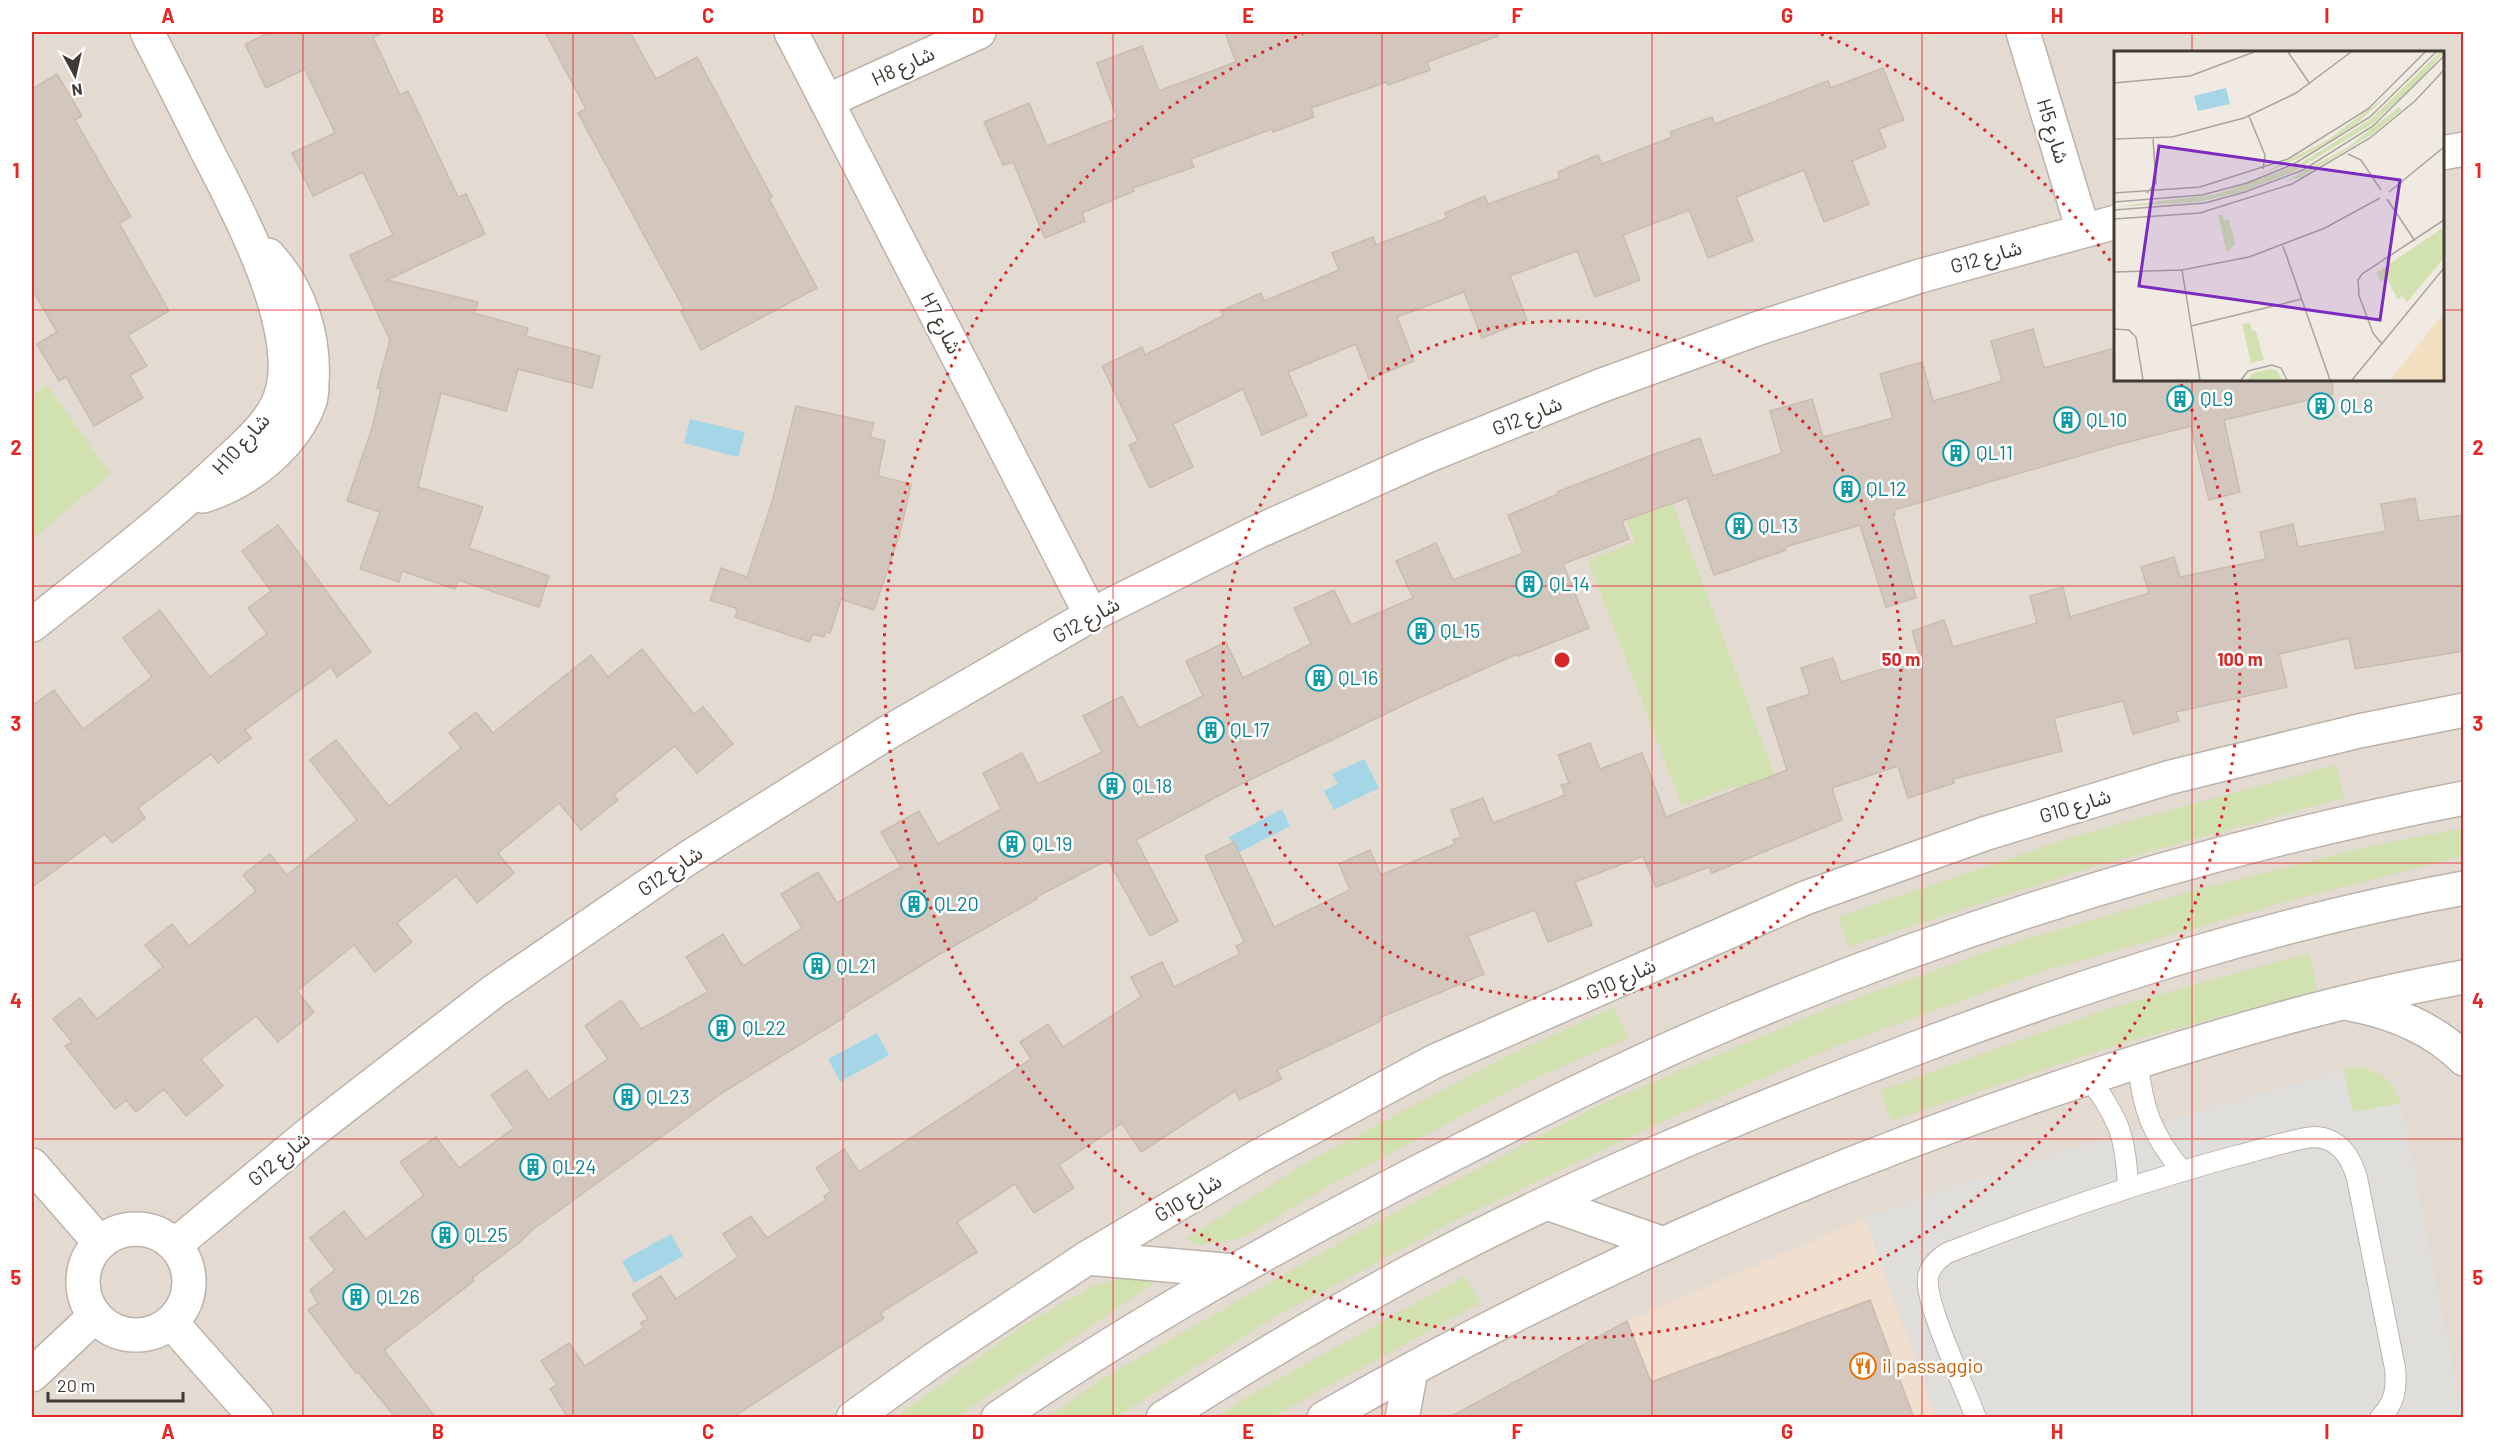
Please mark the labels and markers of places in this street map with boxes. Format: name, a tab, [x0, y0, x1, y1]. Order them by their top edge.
building icon: QL9	[2165, 384, 2195, 414]
place label: QL9	[2200, 386, 2233, 410]
building icon: QL8	[2306, 391, 2336, 421]
place label: QL8	[2340, 393, 2373, 417]
building icon: QL10	[2052, 405, 2082, 435]
place label: QL10	[2086, 407, 2127, 431]
building icon: QL11	[1941, 438, 1971, 468]
place label: QL11	[1976, 440, 2013, 464]
building icon: QL12	[1832, 474, 1862, 504]
place label: QL12	[1866, 476, 1907, 500]
building icon: QL13	[1724, 511, 1754, 541]
place label: QL13	[1758, 513, 1798, 537]
building icon: QL14	[1514, 569, 1544, 599]
place label: QL14	[1549, 571, 1590, 595]
building icon: QL15	[1406, 616, 1436, 646]
place label: QL15	[1440, 618, 1480, 642]
centre of rings	[1552, 650, 1572, 670]
building icon: QL16	[1304, 663, 1334, 693]
place label: QL16	[1338, 665, 1378, 689]
building icon: QL17	[1196, 715, 1226, 745]
place label: QL17	[1230, 717, 1270, 741]
building icon: QL18	[1097, 771, 1127, 801]
place label: QL18	[1132, 773, 1172, 797]
building icon: QL19	[997, 829, 1027, 859]
place label: QL19	[1032, 831, 1072, 855]
building icon: QL20	[899, 889, 929, 919]
place label: QL20	[934, 891, 979, 915]
building icon: QL21	[802, 951, 832, 981]
place label: QL21	[836, 953, 876, 977]
building icon: QL22	[707, 1013, 737, 1043]
place label: QL22	[742, 1015, 786, 1039]
building icon: QL23	[612, 1082, 642, 1112]
place label: QL23	[646, 1084, 690, 1108]
building icon: QL24	[518, 1152, 548, 1182]
place label: QL24	[552, 1154, 597, 1178]
building icon: QL25	[430, 1220, 460, 1250]
place label: QL25	[464, 1222, 508, 1246]
building icon: QL26	[341, 1282, 371, 1312]
place label: QL26	[376, 1284, 420, 1308]
restaurant icon: il passaggio	[1848, 1351, 1878, 1381]
place label: il passaggio	[1882, 1353, 1984, 1377]

